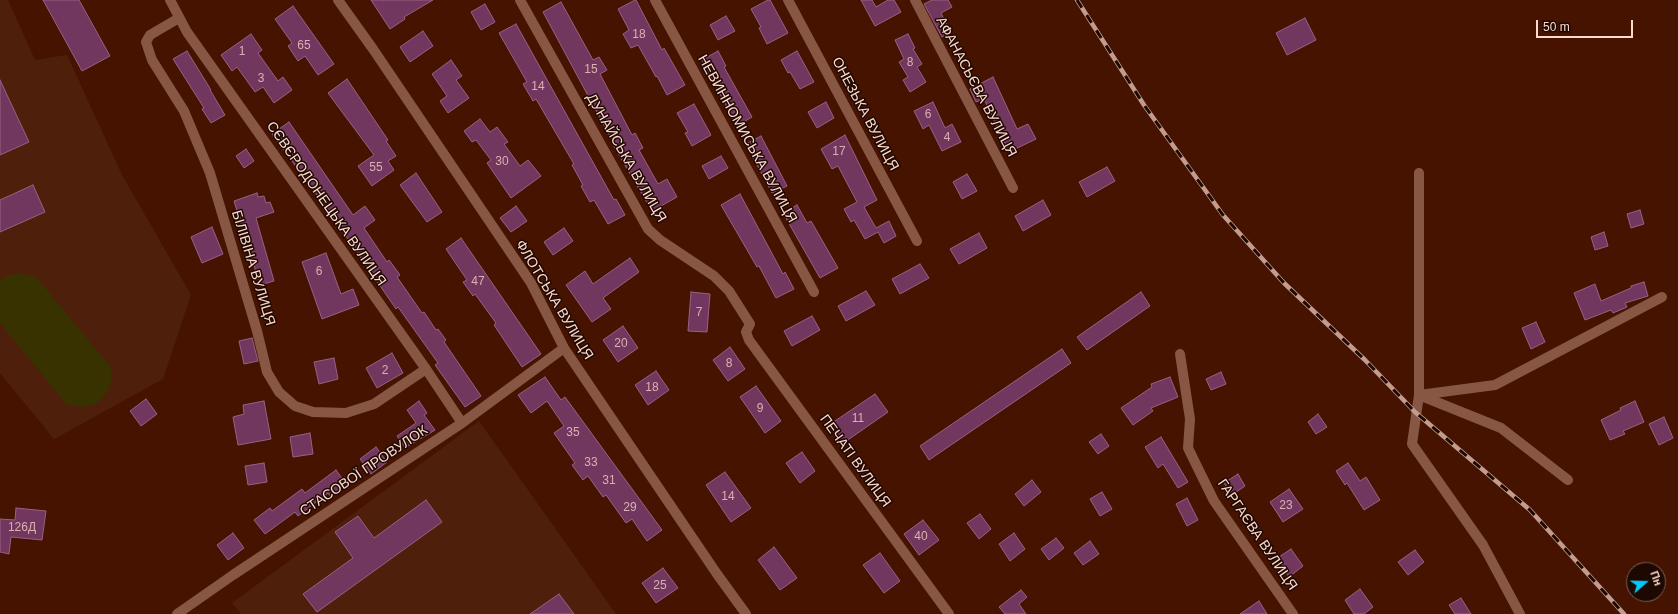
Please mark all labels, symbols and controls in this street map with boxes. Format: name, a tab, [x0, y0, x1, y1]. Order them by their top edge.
scale bar	[1538, 12, 1635, 38]
street label: АФАНАСЬЄВА ВУЛИЦЯ	[932, 14, 1020, 160]
text: 50 m	[1543, 20, 1570, 34]
house number: 18	[632, 28, 646, 42]
house number: 65	[297, 39, 311, 53]
house number: 1	[239, 45, 245, 59]
street label: НЕВИННОМИСЬКА ВУЛИЦЯ	[694, 52, 800, 226]
street label: ОНЕЗЬКА ВУЛИЦЯ	[828, 54, 902, 174]
house number: 8	[907, 56, 913, 70]
house number: 15	[584, 63, 598, 77]
house number: 3	[258, 72, 264, 86]
house number: 14	[531, 80, 545, 94]
street label: ДУНАЙСЬКА ВУЛИЦЯ	[582, 91, 670, 225]
house number: 6	[925, 108, 931, 122]
street label: СЄВЄРОДОНЕЦЬКА ВУЛИЦЯ	[263, 119, 389, 289]
house number: 4	[944, 131, 950, 145]
house number: 17	[832, 145, 846, 159]
house number: 30	[495, 155, 509, 169]
house number: 55	[369, 161, 383, 175]
street label: БІЛІВІНА ВУЛИЦЯ	[227, 208, 279, 328]
street label: ФЛОТСЬКА ВУЛИЦЯ	[512, 237, 596, 363]
house number: 6	[316, 265, 322, 279]
house number: 47	[471, 275, 485, 289]
house number: 7	[696, 306, 702, 320]
house number: 20	[614, 337, 628, 351]
house number: 8	[726, 357, 732, 371]
house number: 2	[382, 364, 388, 378]
house number: 18	[645, 381, 659, 395]
house number: 9	[757, 402, 763, 416]
street label: ПЕЧАТІ ВУЛИЦЯ	[816, 411, 894, 511]
house number: 11	[852, 412, 864, 426]
street label: СТАСОВОЇ ПРОВУЛОК	[297, 422, 431, 520]
house number: 35	[566, 426, 580, 440]
house number: 33	[584, 456, 598, 470]
house number: 31	[602, 474, 616, 488]
street label: ГАРГАЄВА ВУЛИЦЯ	[1214, 476, 1300, 594]
house number: 14	[721, 490, 735, 504]
house number: 23	[1279, 499, 1293, 513]
house number: 29	[623, 501, 637, 515]
house number: 126Д	[8, 521, 36, 535]
house number: 40	[914, 530, 928, 544]
north arrow	[1626, 562, 1666, 602]
text: Пн	[1648, 569, 1664, 587]
house number: 25	[653, 579, 667, 593]

